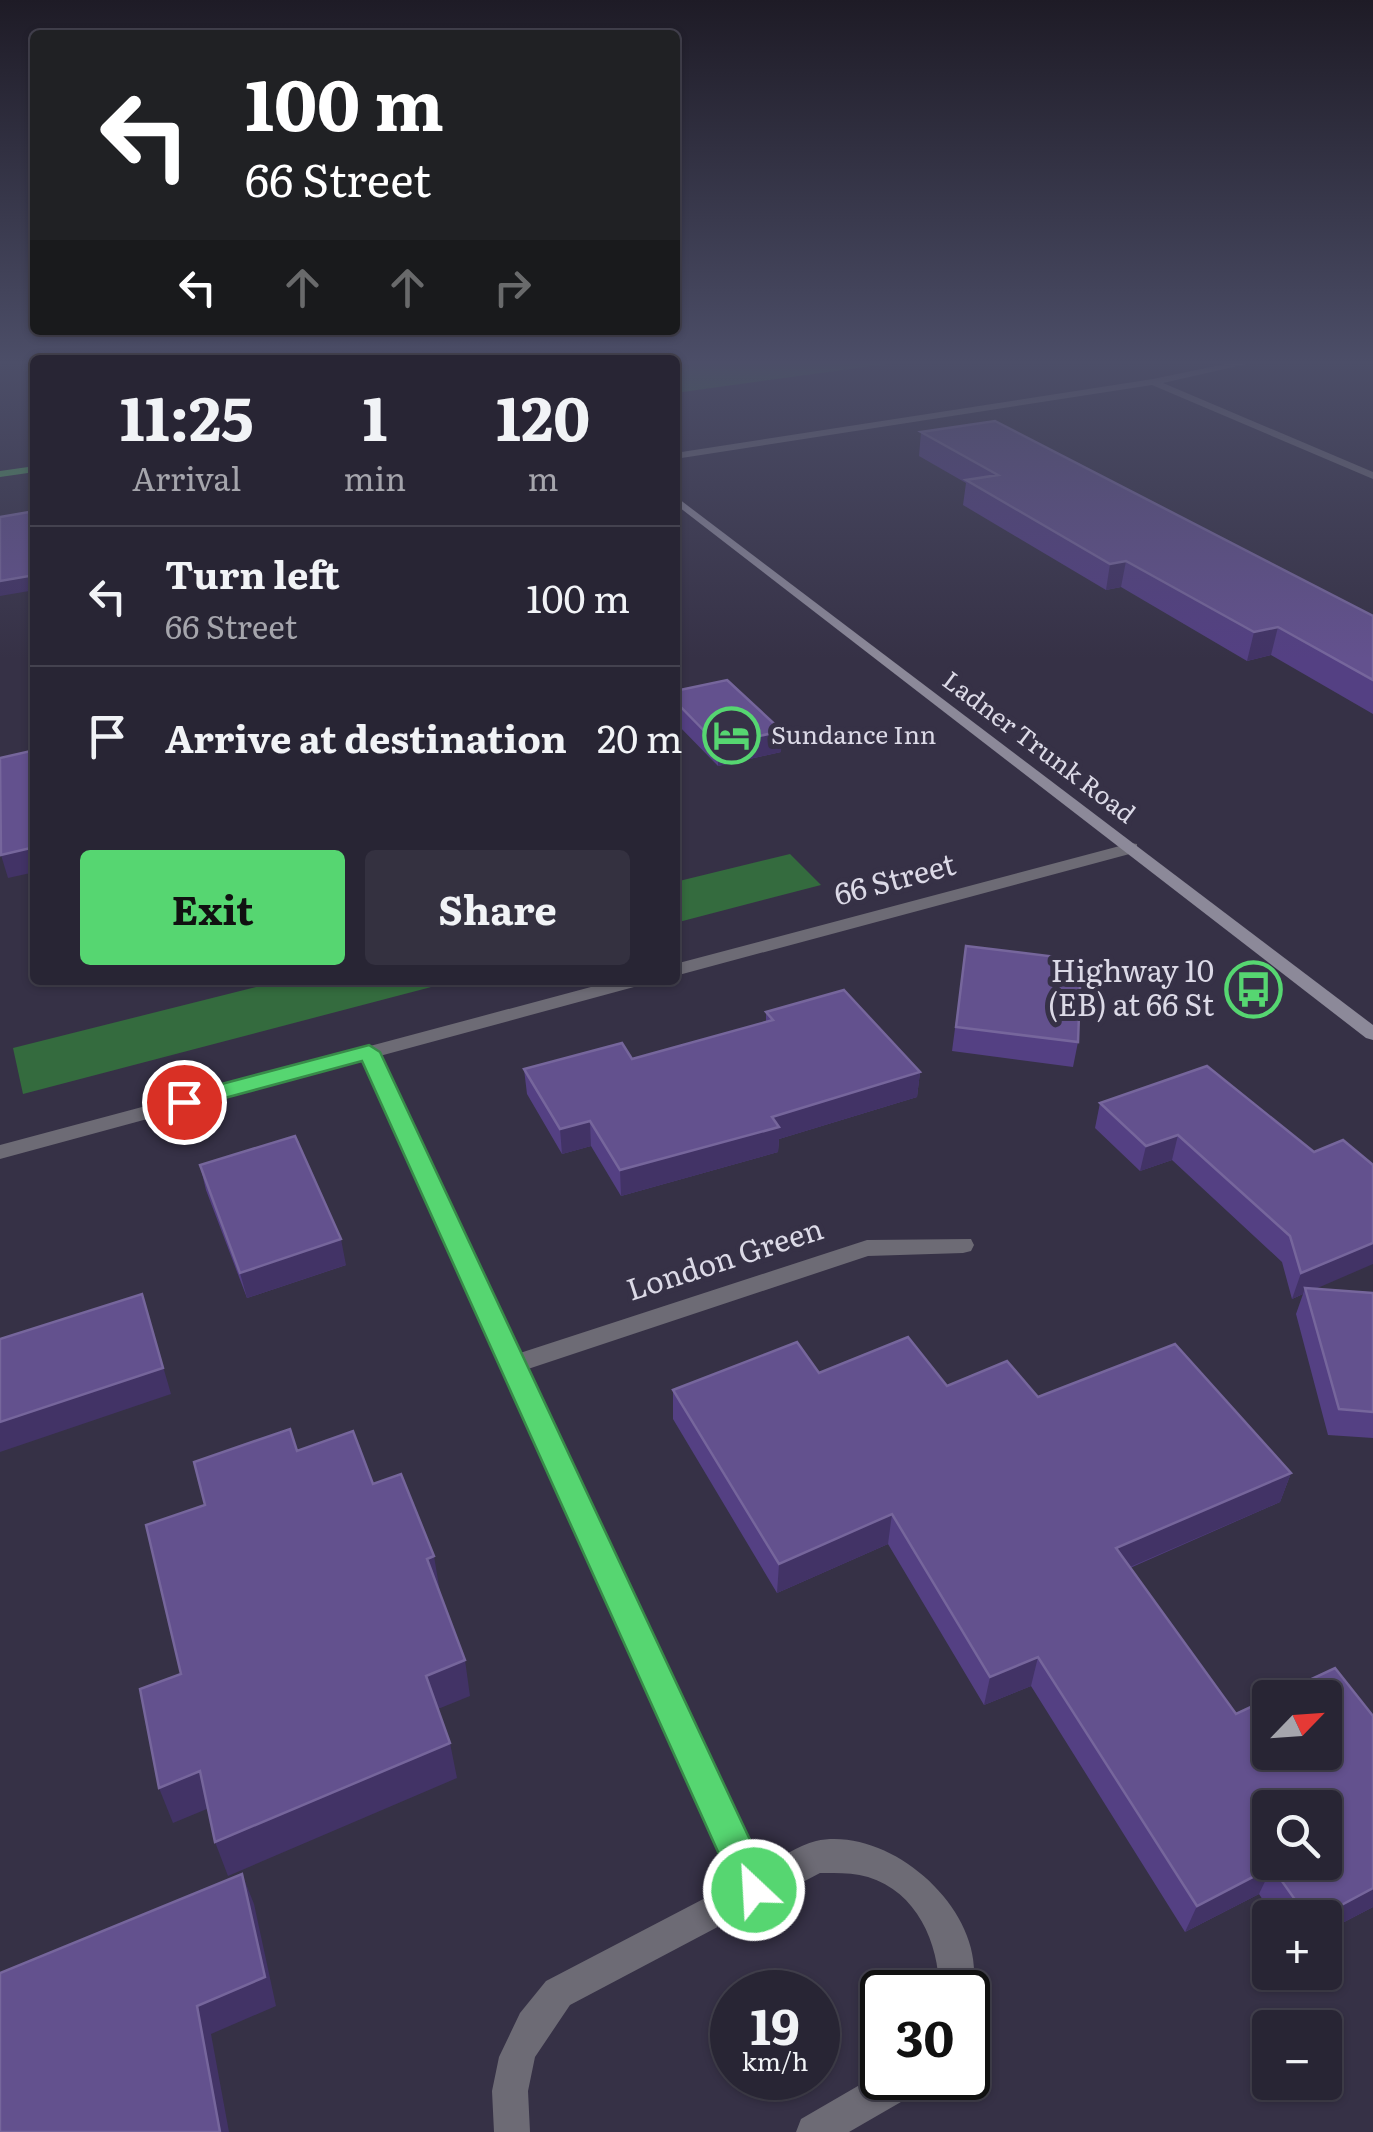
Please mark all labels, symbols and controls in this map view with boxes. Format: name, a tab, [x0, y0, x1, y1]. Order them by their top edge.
text: 100 m	[245, 49, 444, 153]
icon: left	[80, 70, 210, 200]
text: 66 Street	[245, 144, 431, 211]
icon: left	[170, 260, 225, 315]
icon: ahead	[275, 260, 330, 315]
icon: ahead	[380, 260, 435, 315]
icon: right	[485, 260, 540, 315]
text: 11:25	[120, 370, 254, 459]
text: 1	[362, 370, 387, 459]
text: 120	[496, 370, 590, 459]
text: Arrival	[132, 453, 241, 501]
text: min	[343, 453, 406, 501]
text: m	[528, 453, 559, 501]
text: Turn left	[165, 544, 340, 601]
text: 100 m	[526, 568, 630, 625]
icon: left	[80, 569, 135, 624]
text: 66 Street	[165, 601, 297, 649]
street label: Ladner Trunk Road	[936, 661, 1144, 831]
hotel icon: Sundance Inn	[702, 705, 762, 765]
text: Arrive at destination	[165, 708, 567, 765]
text: 20 m	[597, 708, 683, 765]
icon: arrive	[80, 709, 135, 764]
place label: Sundance Inn	[771, 715, 936, 752]
street label: 66 Street	[829, 840, 960, 914]
button: Exit	[80, 850, 345, 965]
button: Share	[365, 850, 630, 965]
place label: Highway 10 (EB) at 66 St	[1048, 947, 1214, 1025]
bus stop icon: Highway 10 (EB) at 66 St	[1223, 959, 1283, 1019]
pin	[142, 1060, 227, 1145]
icon: arrive	[157, 1075, 212, 1130]
street label: London Green	[620, 1205, 828, 1310]
north arrow	[1252, 1680, 1342, 1770]
map controls	[1252, 1680, 1342, 2100]
button: search	[1252, 1790, 1342, 1880]
position arrow	[702, 1838, 806, 1942]
button: +	[1252, 1900, 1342, 1990]
speed limit sign: 30	[860, 1970, 990, 2100]
text: 19	[750, 1986, 800, 2060]
button: −	[1252, 2010, 1342, 2100]
text: km/h	[742, 2042, 808, 2079]

